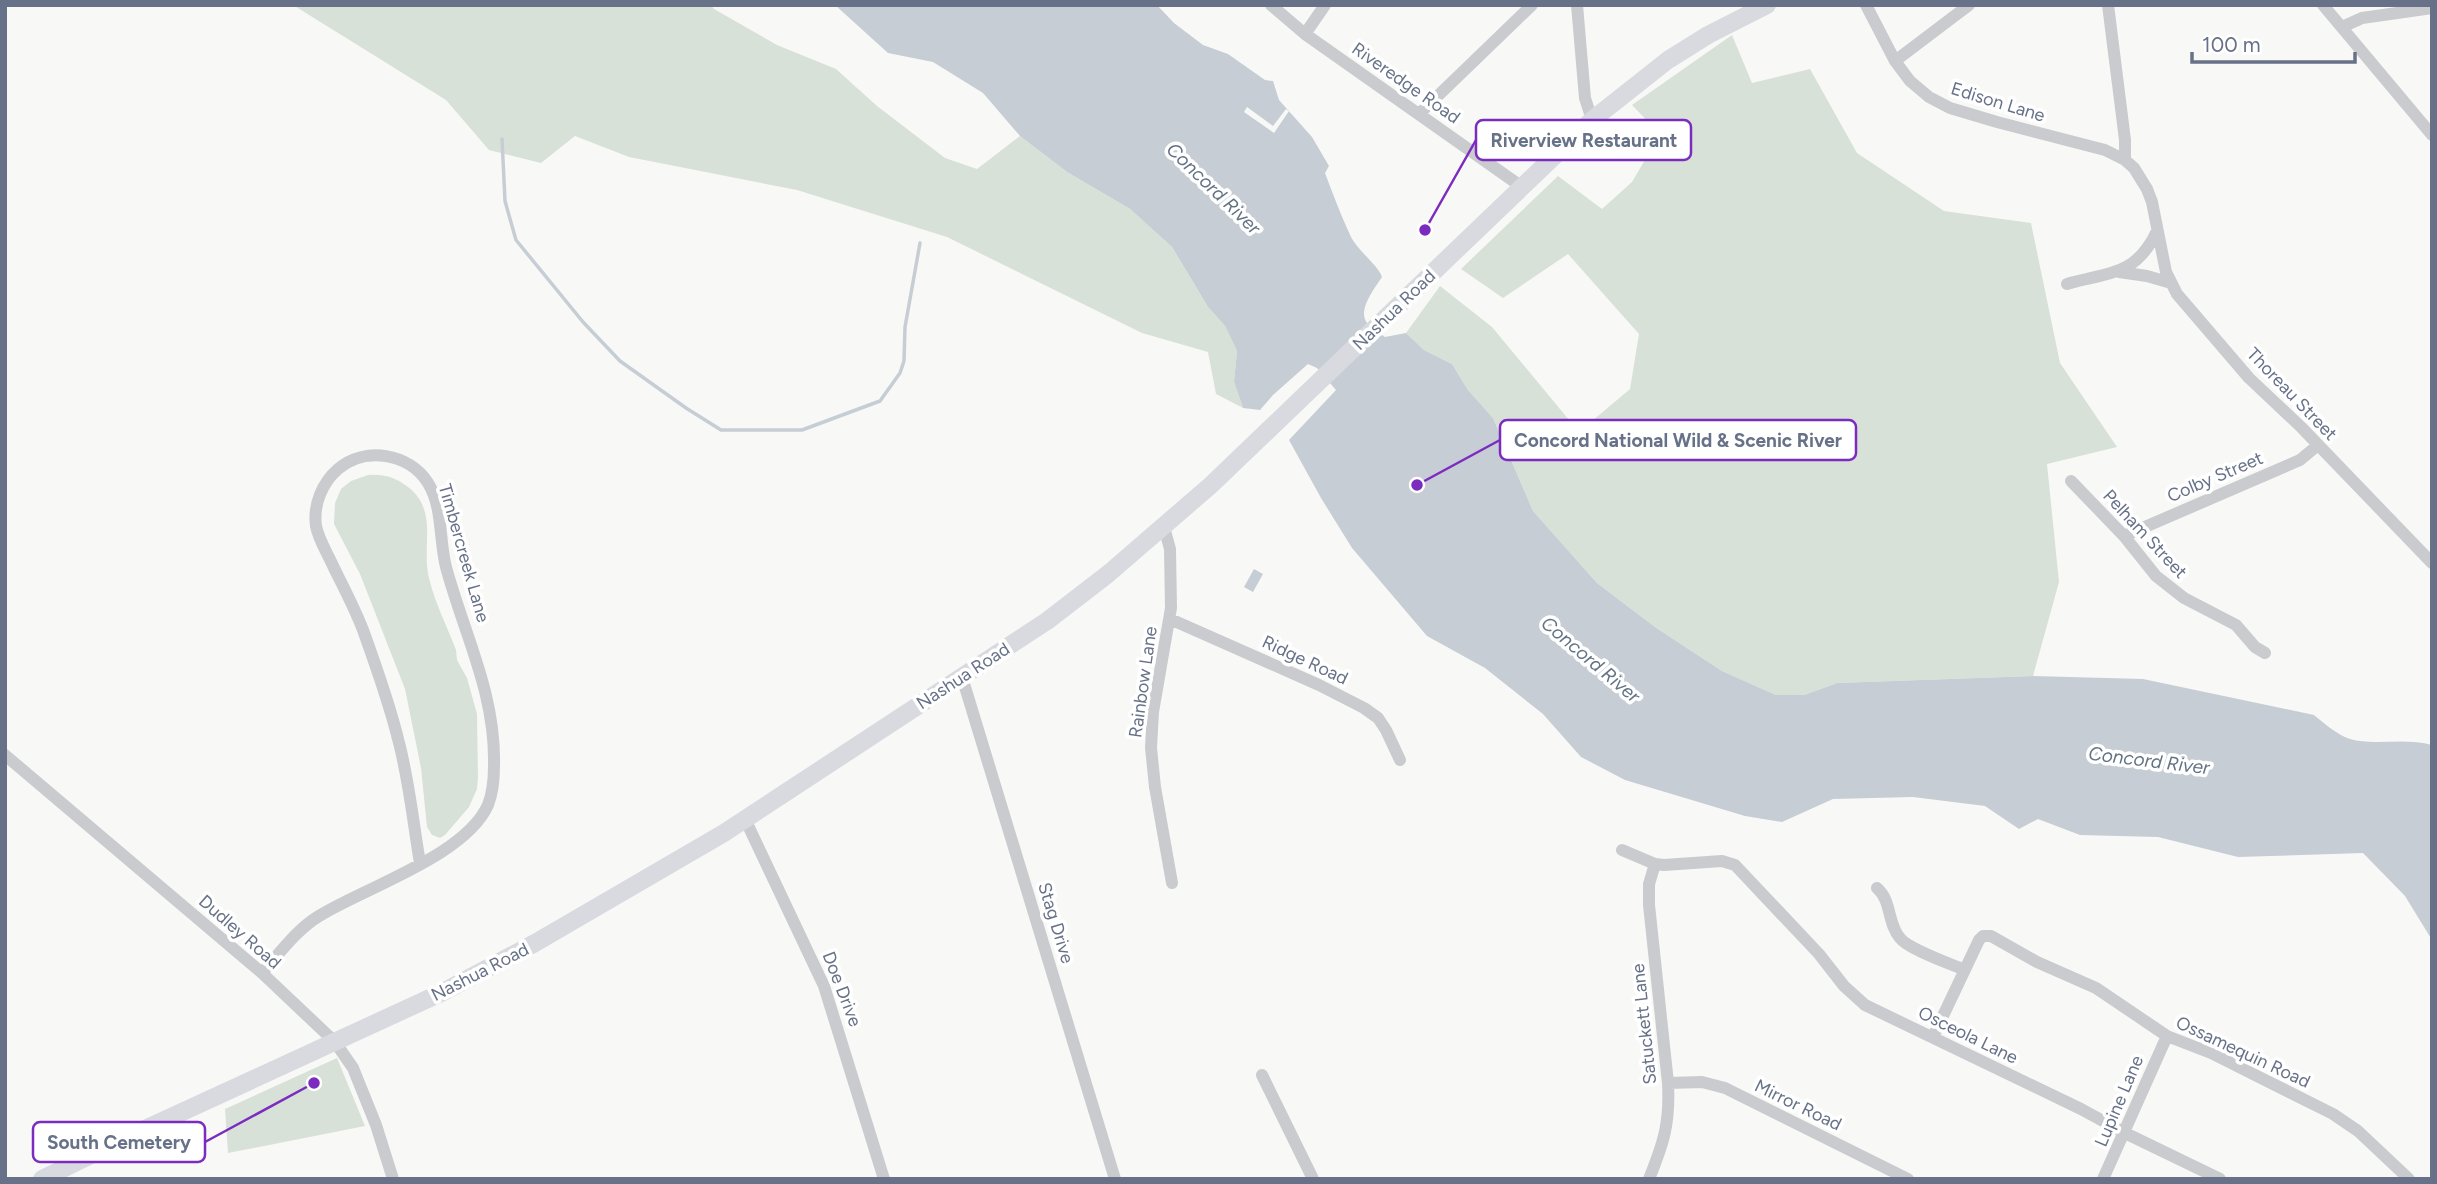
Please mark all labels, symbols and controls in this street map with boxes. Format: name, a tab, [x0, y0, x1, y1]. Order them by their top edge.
scale bar	[2192, 21, 2355, 65]
text: 100 m	[2202, 32, 2261, 57]
street label: Riveredge Road	[1348, 38, 1464, 128]
street label: Edison Lane	[1948, 77, 2048, 127]
callout: Riverview Restaurant	[1476, 120, 1691, 160]
text: Riverview Restaurant	[1490, 129, 1678, 152]
water label: Concord River	[1162, 138, 1266, 239]
street label: Nashua Road	[1348, 265, 1440, 355]
street label: Thoreau Street	[2242, 343, 2342, 445]
callout: Concord National Wild & Scenic River	[1500, 420, 1856, 460]
text: Concord National Wild & Scenic River	[1514, 429, 1842, 452]
street label: Colby Street	[2164, 447, 2266, 507]
street label: Timbercreek Lane	[434, 481, 494, 625]
street label: Pelham Street	[2098, 485, 2192, 583]
water label: Concord River	[1537, 611, 1645, 708]
street label: Rainbow Lane	[1124, 625, 1162, 739]
street label: Ridge Road	[1259, 631, 1351, 689]
street label: Nashua Road	[912, 638, 1014, 714]
water label: Concord River	[2087, 742, 2211, 779]
street label: Stag Drive	[1033, 880, 1079, 966]
street label: Dudley Road	[194, 890, 286, 974]
street label: Nashua Road	[427, 938, 533, 1006]
street label: Doe Drive	[818, 948, 866, 1030]
street label: Satuckett Lane	[1627, 962, 1661, 1086]
street label: Osceola Lane	[1914, 1001, 2022, 1069]
street label: Ossamequin Road	[2172, 1011, 2314, 1093]
street label: Lupine Lane	[2090, 1052, 2148, 1150]
street label: Mirror Road	[1751, 1075, 1845, 1135]
callout: South Cemetery	[33, 1122, 205, 1162]
text: South Cemetery	[47, 1131, 191, 1154]

